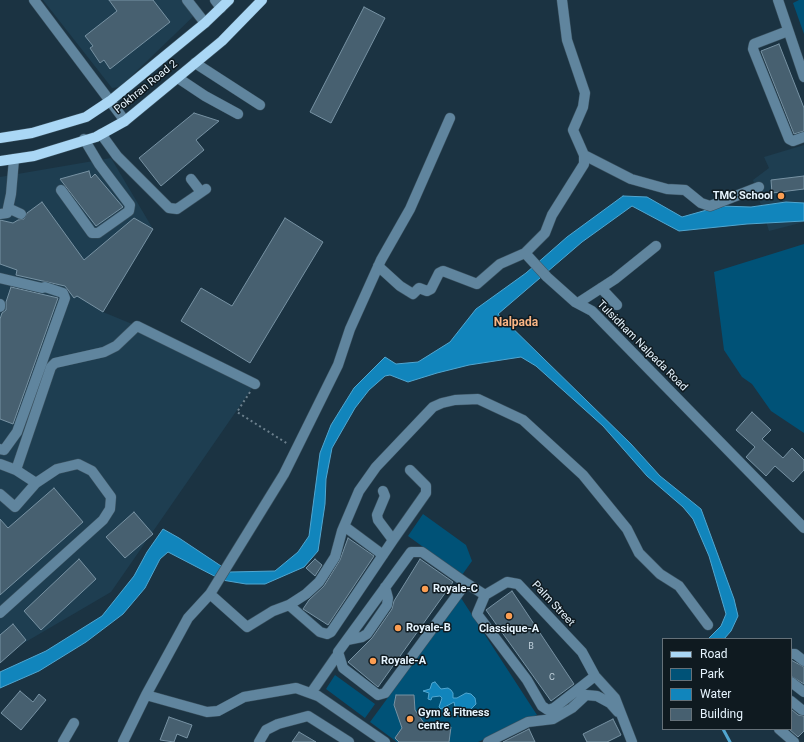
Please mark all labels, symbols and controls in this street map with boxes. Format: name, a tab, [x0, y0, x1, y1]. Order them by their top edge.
street label: Pokhran Road 2	[112, 58, 180, 116]
place label: TMC School	[713, 189, 773, 203]
marker: TMC School	[776, 191, 786, 201]
street label: Tulsidham Nalpada Road	[594, 298, 690, 394]
district label: Nalpada	[494, 316, 538, 330]
street label: Palm Street	[529, 579, 577, 629]
place label: Royale-C	[433, 582, 478, 596]
marker: Royale-C	[420, 584, 430, 594]
marker: Classique-A	[504, 611, 514, 621]
place label: Royale-B	[406, 621, 451, 635]
place label: Classique-A	[479, 622, 539, 636]
marker: Royale-B	[393, 623, 403, 633]
legend	[662, 638, 792, 730]
house number: B	[528, 642, 534, 652]
text: Road	[700, 647, 728, 661]
place label: Royale-A	[381, 654, 426, 668]
marker: Royale-A	[368, 656, 378, 666]
text: Park	[700, 667, 724, 681]
house number: C	[549, 673, 555, 683]
text: Water	[700, 687, 731, 701]
place label: Gym & Fitness centre	[418, 706, 489, 732]
text: Building	[700, 707, 743, 721]
marker: Gym & Fitness centre	[405, 714, 415, 724]

